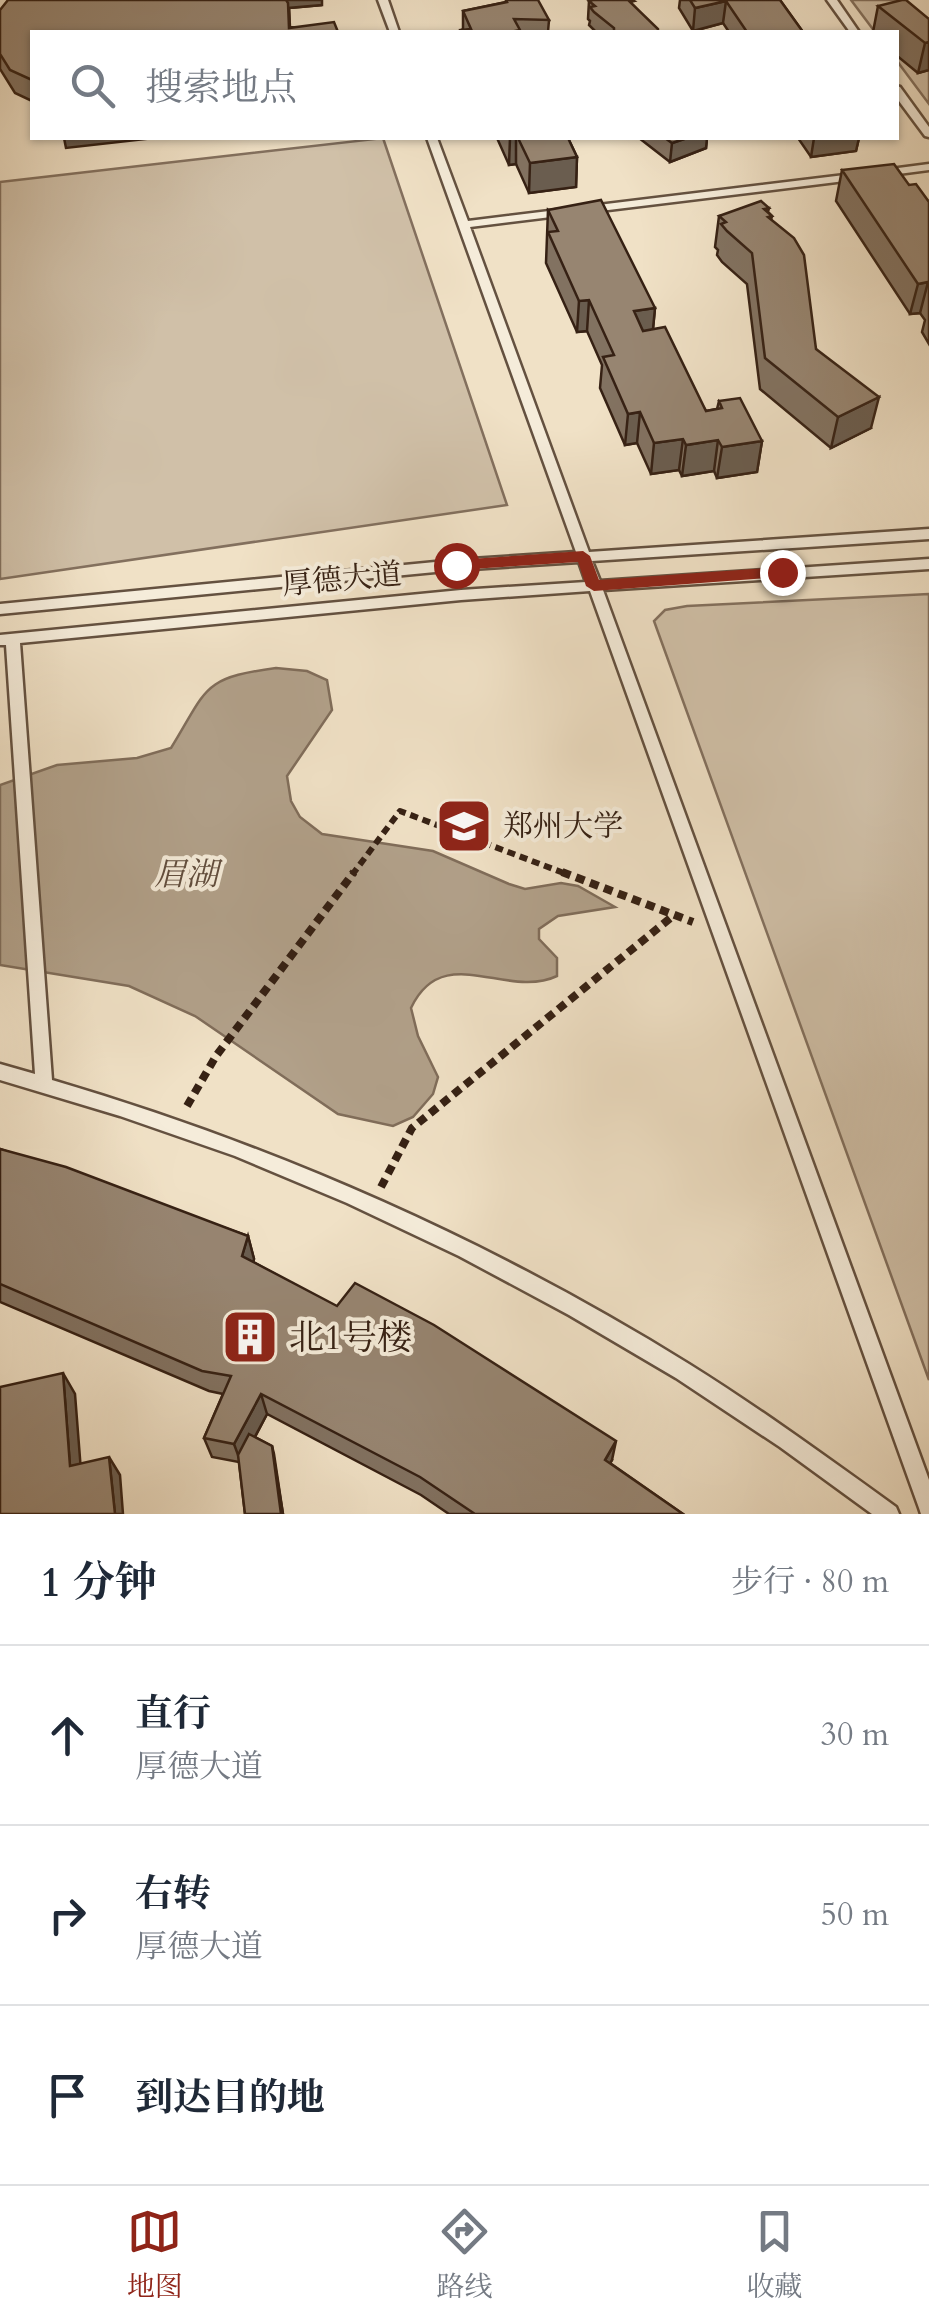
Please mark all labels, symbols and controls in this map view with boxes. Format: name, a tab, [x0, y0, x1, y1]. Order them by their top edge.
search box	[30, 30, 899, 140]
icon: search	[65, 58, 120, 113]
text: 搜索地点	[145, 62, 297, 114]
route start	[434, 543, 480, 589]
route end	[760, 550, 806, 596]
street label: 厚德大道	[280, 554, 404, 605]
school or university icon: 郑州大学	[434, 796, 494, 856]
place label: 郑州大学	[503, 806, 623, 847]
water label: 眉湖	[154, 853, 223, 897]
building icon: 北1号楼	[220, 1307, 280, 1367]
place label: 北1号楼	[289, 1314, 412, 1362]
text: 1 分钟	[40, 1554, 157, 1611]
text: 步行 · 80 m	[731, 1560, 889, 1604]
text: 直行	[135, 1688, 211, 1740]
icon: ahead	[40, 1708, 95, 1763]
text: 30 m	[821, 1713, 889, 1757]
text: 厚德大道	[135, 1745, 263, 1789]
text: 右转	[135, 1868, 211, 1920]
icon: right	[40, 1888, 95, 1943]
text: 50 m	[821, 1893, 889, 1937]
text: 厚德大道	[135, 1925, 263, 1969]
icon: arrive	[40, 2068, 95, 2123]
text: 到达目的地	[135, 2072, 325, 2124]
tab: 地图	[127, 2204, 183, 2306]
tab: 路线	[436, 2204, 492, 2306]
tab: 收藏	[746, 2204, 802, 2306]

